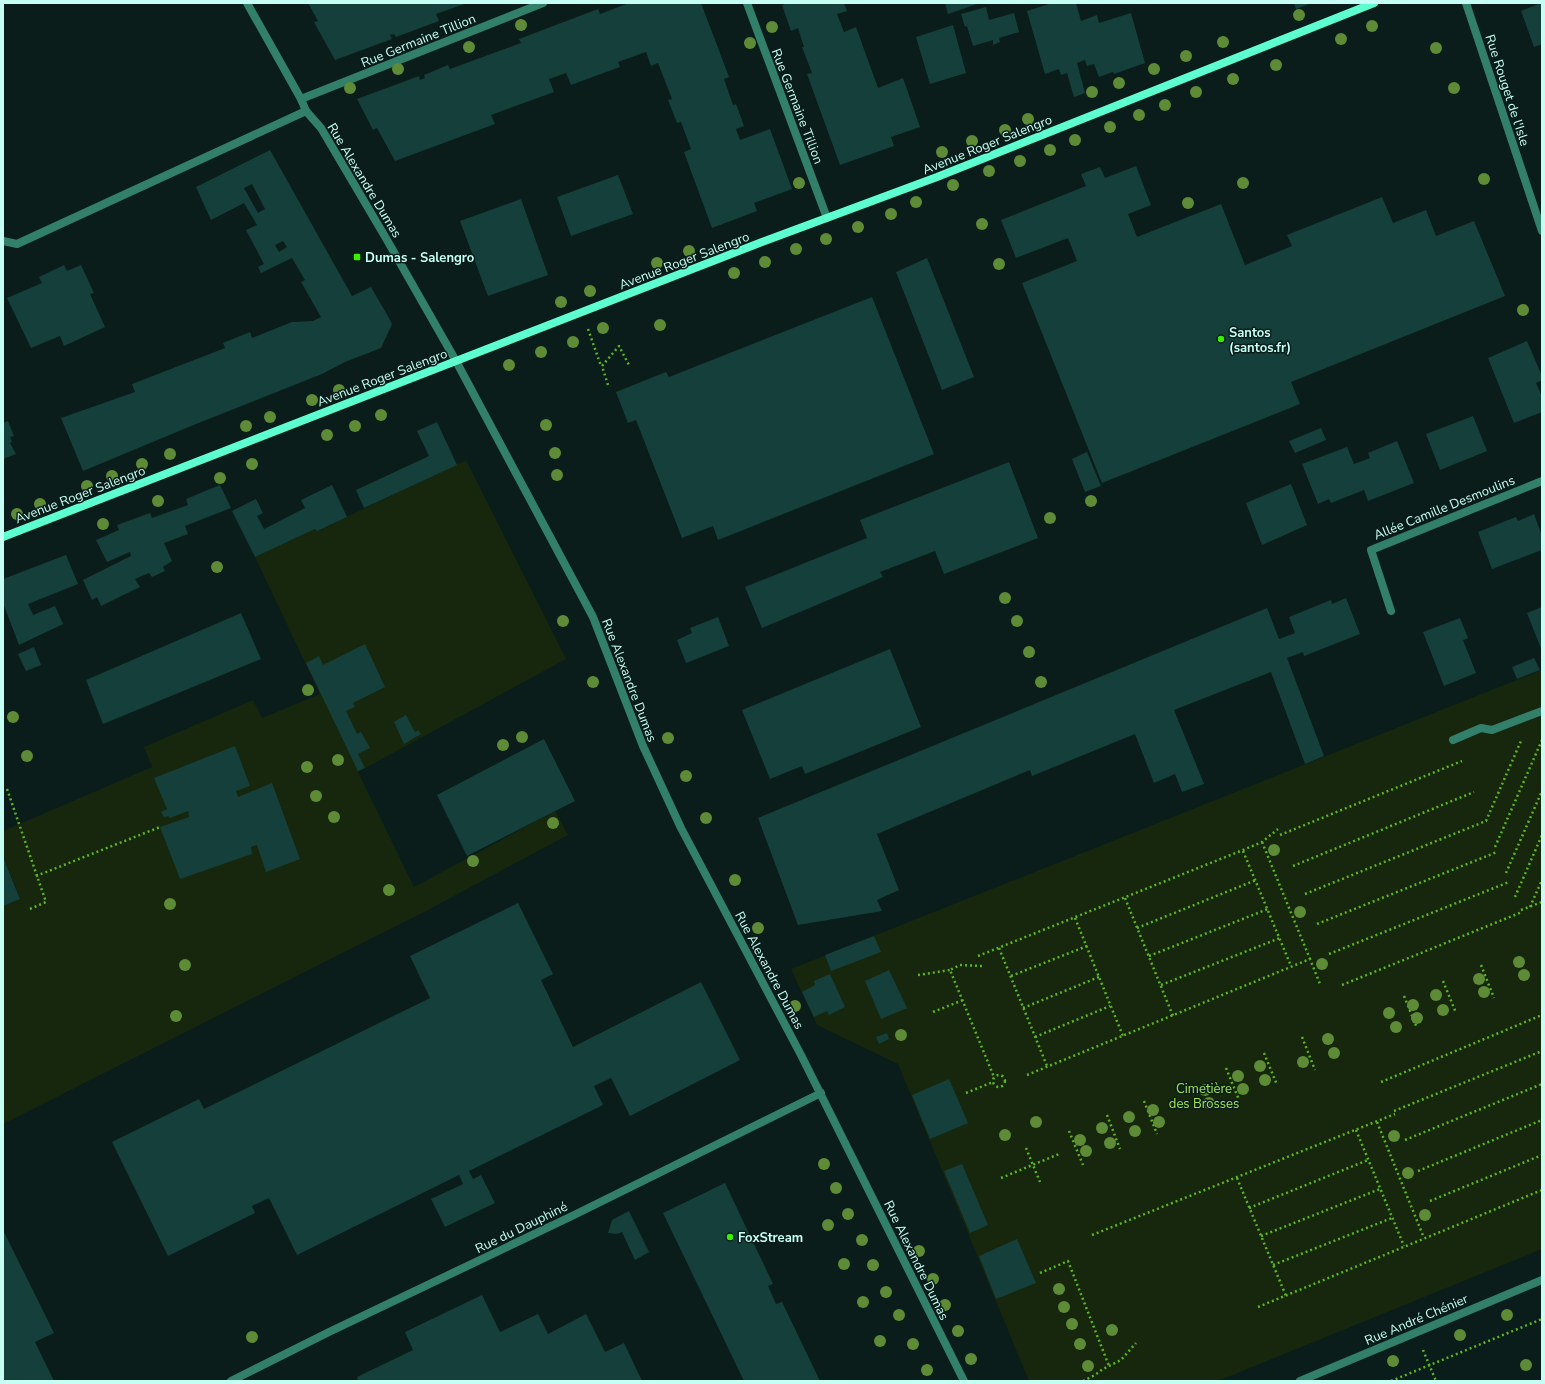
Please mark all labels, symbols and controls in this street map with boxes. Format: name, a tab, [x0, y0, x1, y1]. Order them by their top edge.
street label: Rue Germaine Tillion	[358, 10, 478, 72]
street label: Rue Rouget de l'Isle	[1481, 32, 1534, 148]
street label: Rue Germaine Tillion	[767, 46, 827, 167]
street label: Avenue Roger Salengro	[920, 111, 1055, 179]
street label: Rue Alexandre Dumas	[323, 120, 406, 241]
street label: Avenue Roger Salengro	[617, 228, 752, 294]
place label: Dumas - Salengro	[365, 249, 474, 267]
marker: Dumas - Salengro	[352, 252, 362, 262]
place label: Santos (santos.fr)	[1229, 324, 1291, 357]
marker: Santos (santos.fr)	[1216, 334, 1226, 344]
street label: Avenue Roger Salengro	[315, 345, 450, 411]
street label: Avenue Roger Salengro	[13, 462, 148, 528]
street label: Allée Camille Desmoulins	[1371, 471, 1518, 545]
street label: Rue Alexandre Dumas	[597, 616, 661, 745]
street label: Rue Alexandre Dumas	[730, 908, 808, 1033]
park label: Cimetière des Brosses	[1169, 1080, 1239, 1113]
street label: Rue du Dauphiné	[472, 1198, 571, 1258]
street label: Rue Alexandre Dumas	[879, 1198, 953, 1323]
place label: FoxStream	[738, 1229, 803, 1247]
marker: FoxStream	[725, 1232, 735, 1242]
street label: Rue André Chénier	[1362, 1290, 1471, 1350]

